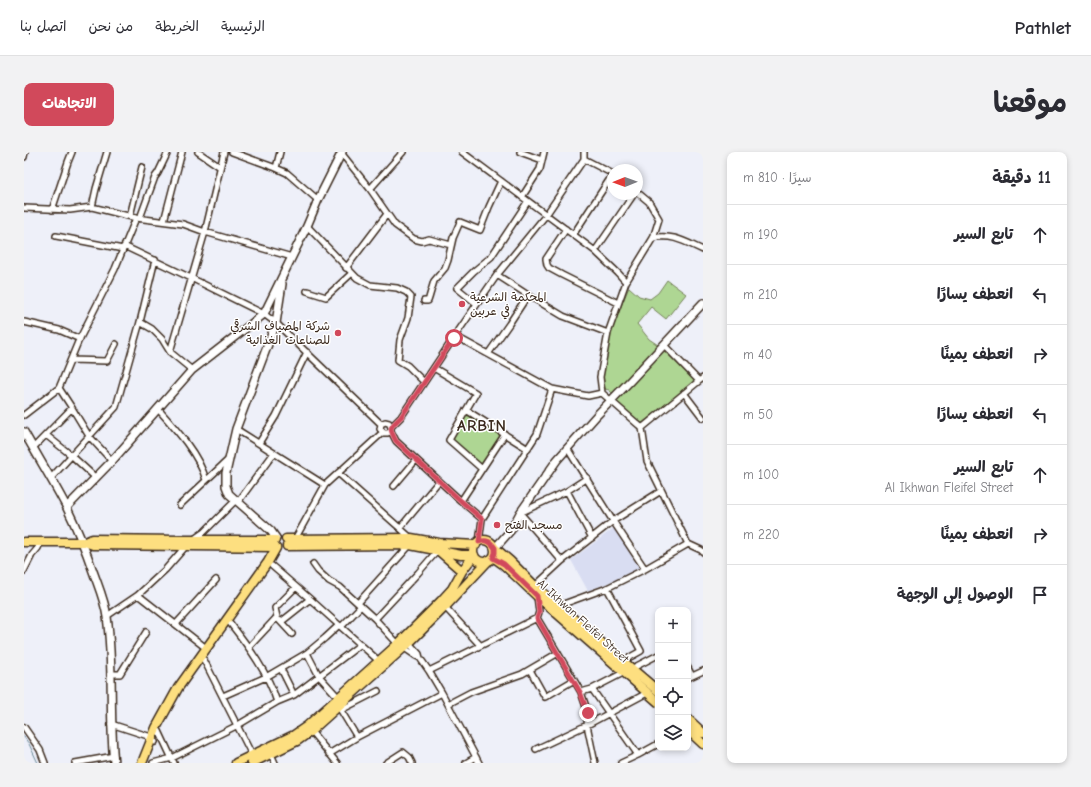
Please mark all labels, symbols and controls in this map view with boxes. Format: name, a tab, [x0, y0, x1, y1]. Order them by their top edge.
text: Pathlet	[1015, 17, 1071, 39]
text: اتصل بنا	[20, 18, 67, 35]
text: من نحن	[89, 18, 133, 35]
text: الخريطة	[155, 18, 199, 35]
text: الرئيسية	[221, 18, 265, 35]
button: الاتجاهات	[24, 83, 114, 126]
text: موقعنا	[993, 87, 1067, 119]
north arrow	[607, 164, 643, 200]
text: 11 دقيقة	[992, 168, 1051, 187]
text: سيرًا · 810 m	[743, 170, 811, 185]
icon: ahead	[1029, 224, 1051, 246]
text: تابع السير	[954, 225, 1013, 243]
text: 190 m	[743, 227, 778, 242]
icon: left	[1029, 284, 1051, 306]
text: انعطف يسارًا	[937, 285, 1013, 303]
text: 210 m	[743, 287, 778, 302]
place label: المحكمة الشرعية في عربين	[470, 290, 547, 320]
marker: المحكمة الشرعية في عربين	[457, 299, 467, 309]
place label: شركة المضياف الشرقي للصناعات الغذائية	[230, 319, 330, 347]
marker: شركة المضياف الشرقي للصناعات الغذائية	[333, 328, 343, 338]
route start	[445, 329, 463, 347]
icon: right	[1029, 344, 1051, 366]
text: انعطف يمينًا	[941, 345, 1013, 363]
text: 40 m	[743, 347, 772, 362]
icon: left	[1029, 404, 1051, 426]
text: انعطف يسارًا	[937, 405, 1013, 423]
text: 50 m	[743, 407, 773, 422]
district label: ARBIN	[457, 417, 507, 435]
text: تابع السير	[954, 458, 1013, 476]
icon: ahead	[1029, 464, 1051, 486]
text: 100 m	[743, 467, 779, 482]
text: Al Ikhwan Fleifel Street	[885, 480, 1013, 495]
place label: مسجد الفتح	[505, 518, 562, 534]
marker: مسجد الفتح	[492, 520, 502, 530]
icon: right	[1029, 524, 1051, 546]
text: انعطف يمينًا	[941, 525, 1013, 543]
text: 220 m	[743, 527, 780, 542]
street label: Al Ikhwan Fleifel Street	[534, 576, 632, 666]
icon: arrive	[1029, 584, 1051, 606]
text: الوصول إلى الوجهة	[897, 585, 1013, 603]
map controls	[655, 607, 691, 751]
button: +	[655, 607, 691, 643]
button: −	[655, 643, 691, 679]
button: locate	[655, 679, 691, 715]
route end	[579, 704, 597, 722]
button: layers	[655, 715, 691, 751]

